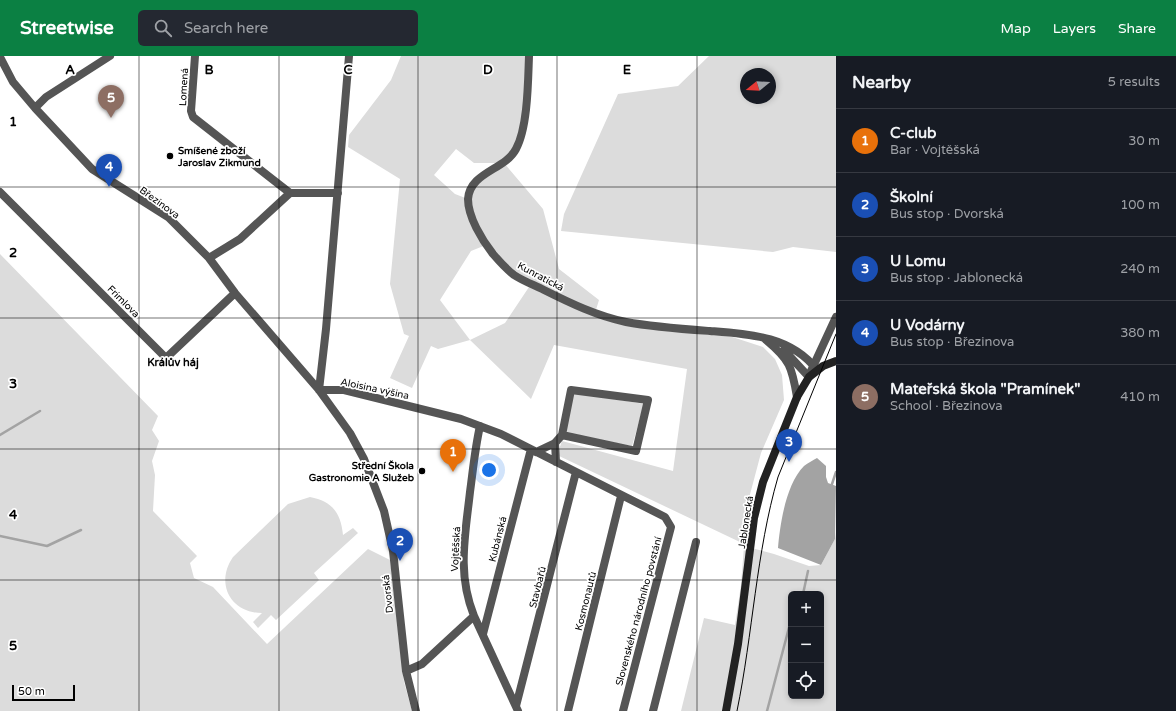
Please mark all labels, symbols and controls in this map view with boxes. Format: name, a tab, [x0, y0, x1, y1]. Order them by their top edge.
search box	[138, 10, 418, 46]
text: Streetwise	[20, 17, 114, 39]
icon: search	[152, 17, 174, 39]
text: Search here	[184, 19, 268, 37]
text: Map	[1001, 20, 1031, 37]
text: Layers	[1053, 20, 1096, 37]
text: Share	[1118, 20, 1156, 37]
text: A	[65, 62, 75, 78]
text: B	[204, 62, 214, 78]
text: C	[343, 62, 353, 78]
text: D	[483, 62, 493, 78]
text: E	[623, 62, 631, 78]
street label: Lomená	[177, 68, 191, 107]
north arrow	[740, 68, 776, 104]
text: Nearby	[852, 72, 911, 93]
text: 5 results	[1108, 74, 1160, 90]
pin: 5	[98, 85, 124, 118]
text: 1	[9, 114, 17, 130]
text: C-club	[890, 124, 937, 142]
text: 1	[861, 133, 869, 149]
text: 30 m	[1128, 133, 1160, 149]
text: Bar · Vojtěšská	[890, 142, 980, 158]
place label: Smíšené zboží Jaroslav Zikmund	[177, 145, 261, 169]
marker: Smíšené zboží Jaroslav Zikmund	[165, 151, 175, 161]
pin: 4	[96, 154, 122, 187]
street label: Březinova	[137, 184, 182, 221]
text: Školní	[890, 188, 933, 206]
text: 2	[861, 197, 869, 213]
text: 100 m	[1120, 197, 1160, 213]
text: Bus stop · Dvorská	[890, 206, 1004, 222]
text: 2	[9, 245, 17, 261]
text: U Lomu	[890, 252, 946, 270]
street label: Kunratická	[515, 260, 566, 294]
text: 3	[861, 261, 869, 277]
text: 240 m	[1120, 261, 1160, 277]
text: Bus stop · Jablonecká	[890, 270, 1023, 286]
street label: Frimlova	[105, 283, 142, 320]
text: U Vodárny	[890, 316, 965, 334]
text: 4	[861, 325, 869, 341]
text: 380 m	[1120, 325, 1160, 341]
text: Bus stop · Březinova	[890, 334, 1014, 350]
district label: Králův háj	[147, 356, 199, 370]
text: 3	[9, 376, 17, 392]
street label: Aloisina výšina	[339, 376, 410, 402]
text: Mateřská škola "Pramínek"	[890, 380, 1080, 398]
text: 5	[861, 389, 869, 405]
text: 410 m	[1120, 389, 1160, 405]
text: School · Březinova	[890, 398, 1003, 414]
pin: 3	[776, 429, 802, 462]
pin: 1	[440, 439, 466, 472]
place label: Střední Škola Gastronomie A Služeb	[309, 460, 415, 484]
your location	[479, 460, 499, 480]
marker: Střední Škola Gastronomie A Služeb	[417, 466, 427, 476]
street label: Jablonecká	[736, 495, 756, 549]
text: 4	[9, 507, 18, 523]
street label: Kubánská	[487, 515, 509, 563]
street label: Vojtěšská	[449, 526, 463, 572]
pin: 2	[387, 528, 413, 561]
street label: Slovenského národního povstání	[613, 535, 665, 687]
street label: Stavbařů	[527, 565, 549, 609]
street label: Kosmonautů	[573, 570, 599, 632]
street label: Dvorská	[380, 574, 396, 614]
map controls	[788, 591, 824, 699]
button: +	[788, 591, 824, 627]
button: −	[788, 627, 824, 663]
text: 5	[9, 638, 17, 654]
button: locate	[788, 663, 824, 699]
scale bar	[12, 683, 75, 702]
text: 50 m	[18, 685, 45, 698]

